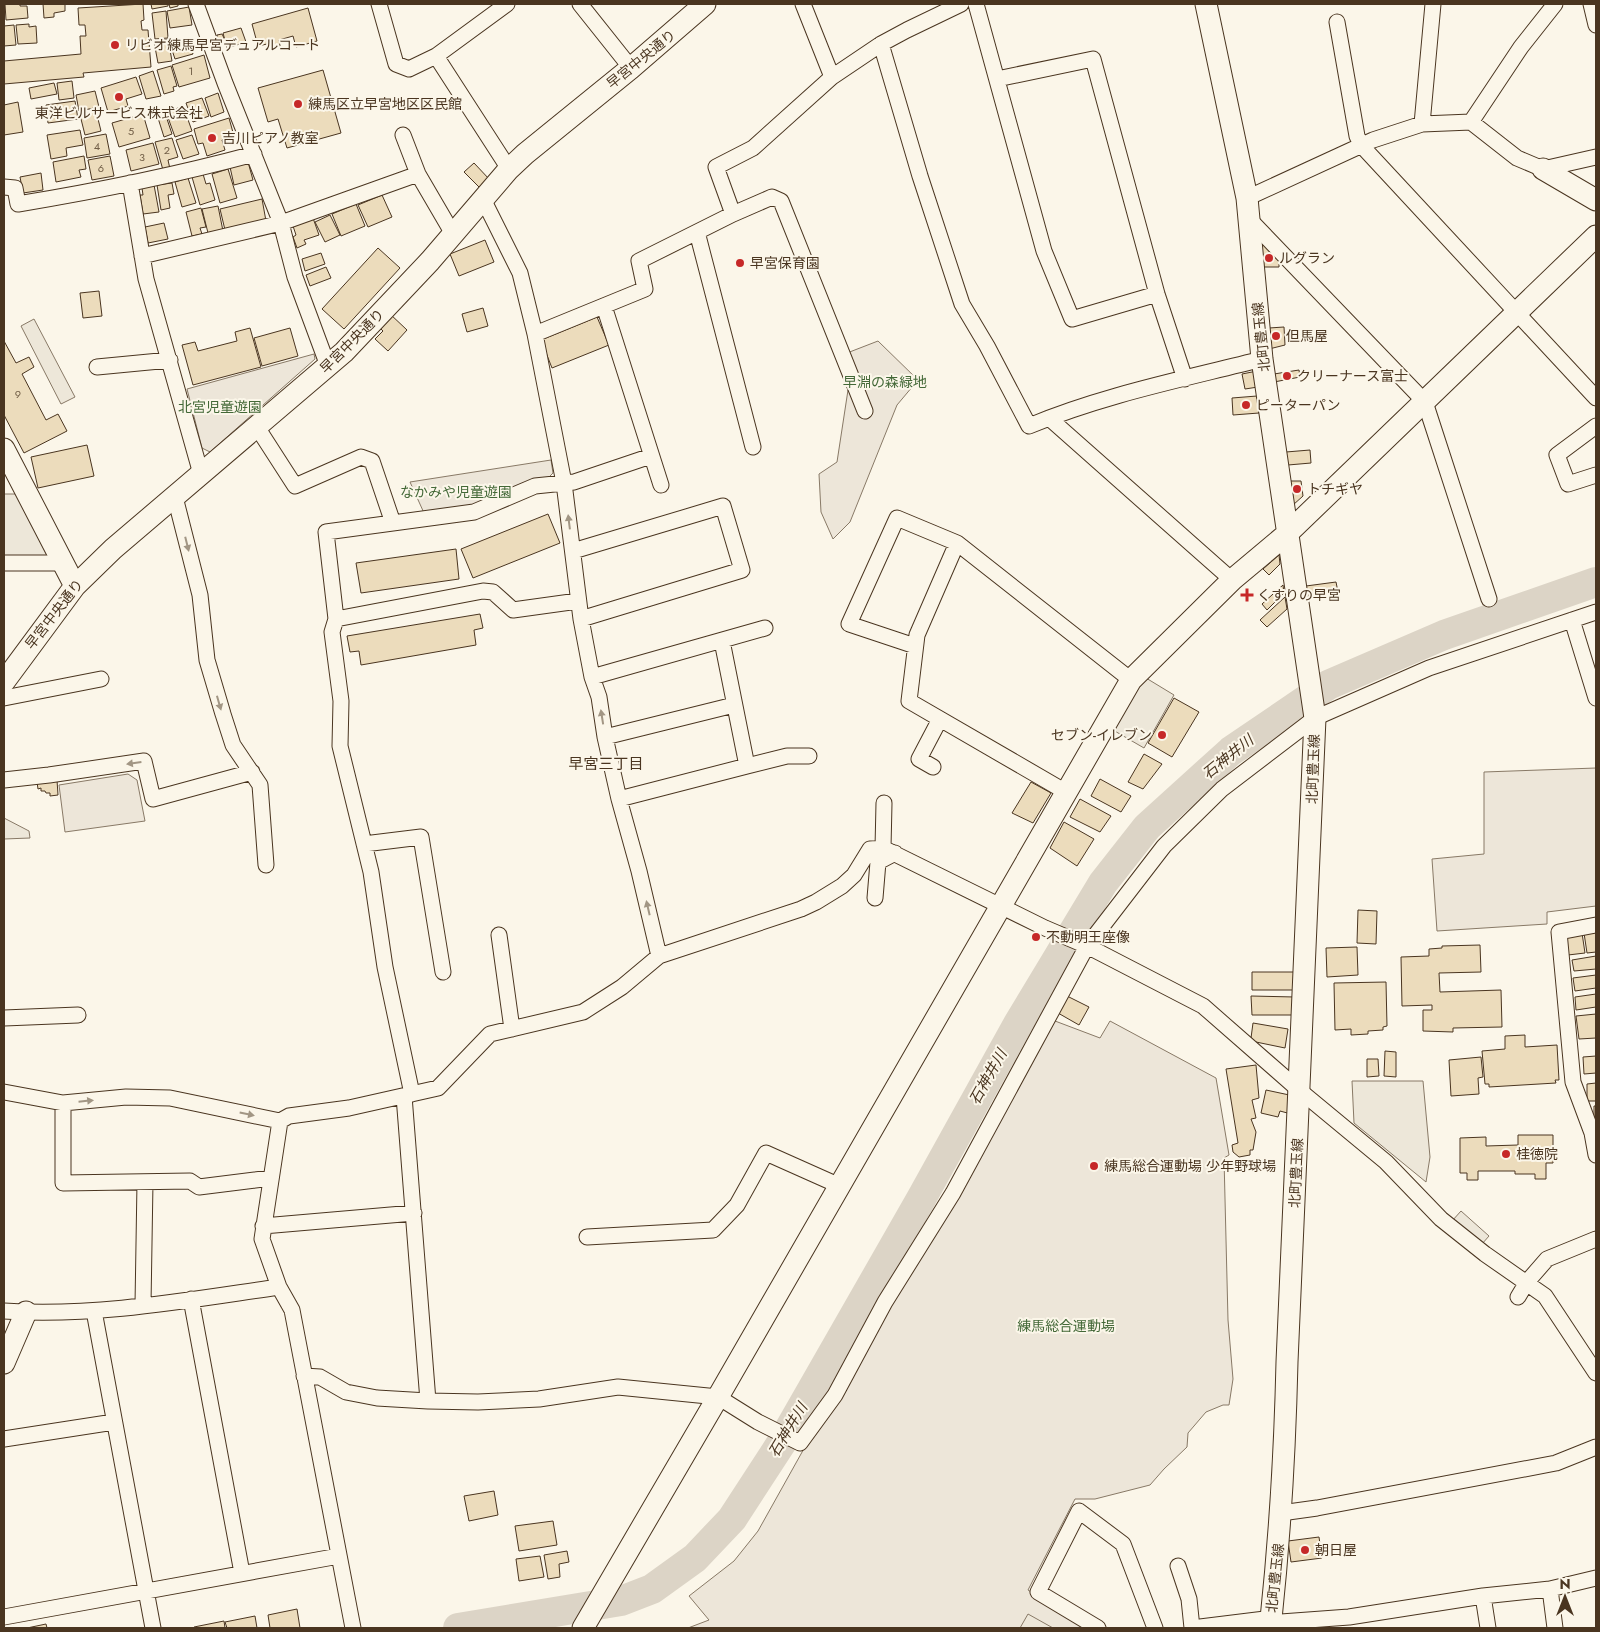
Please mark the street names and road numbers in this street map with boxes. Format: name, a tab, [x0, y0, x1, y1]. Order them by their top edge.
street label: 早宮中央通り	[602, 25, 680, 93]
street label: 北町豊玉線	[1247, 301, 1275, 373]
street label: 早宮中央通り	[315, 304, 389, 378]
street label: 早宮中央通り	[20, 575, 88, 653]
street label: 北町豊玉線	[1302, 734, 1324, 804]
street label: 北町豊玉線	[1284, 1138, 1308, 1208]
street label: 北町豊玉線	[1261, 1542, 1289, 1614]

